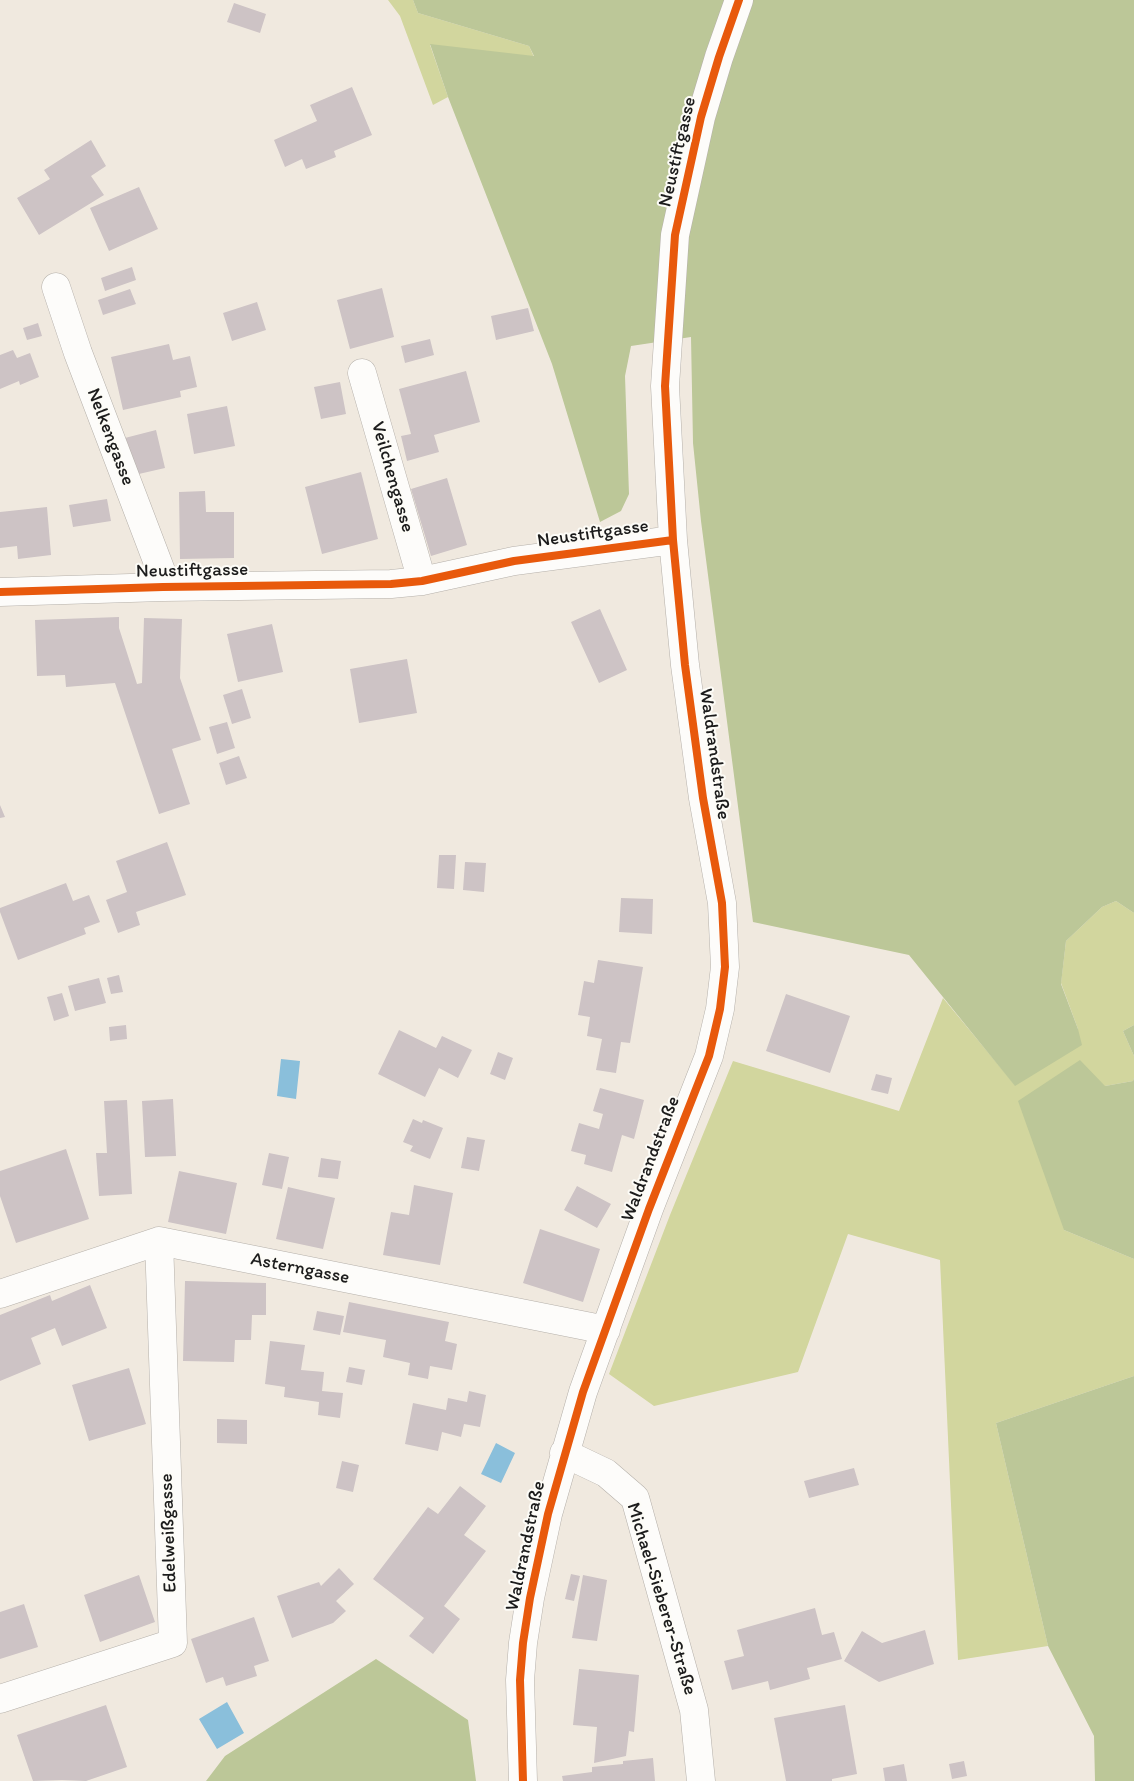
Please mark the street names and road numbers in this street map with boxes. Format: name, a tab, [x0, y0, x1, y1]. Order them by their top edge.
street label: Neustiftgasse	[654, 95, 702, 209]
street label: Nelkengasse	[81, 385, 139, 489]
street label: Veilchengasse	[365, 419, 419, 535]
street label: Neustiftgasse	[536, 515, 650, 553]
street label: Neustiftgasse	[136, 559, 248, 583]
street label: Waldrandstraße	[694, 687, 734, 821]
street label: Waldrandstraße	[617, 1093, 685, 1225]
street label: Asterngasse	[249, 1248, 351, 1290]
street label: Edelweißgasse	[156, 1473, 182, 1593]
street label: Waldrandstraße	[501, 1479, 551, 1613]
street label: Michael-Sieberer-Straße	[621, 1500, 701, 1698]

